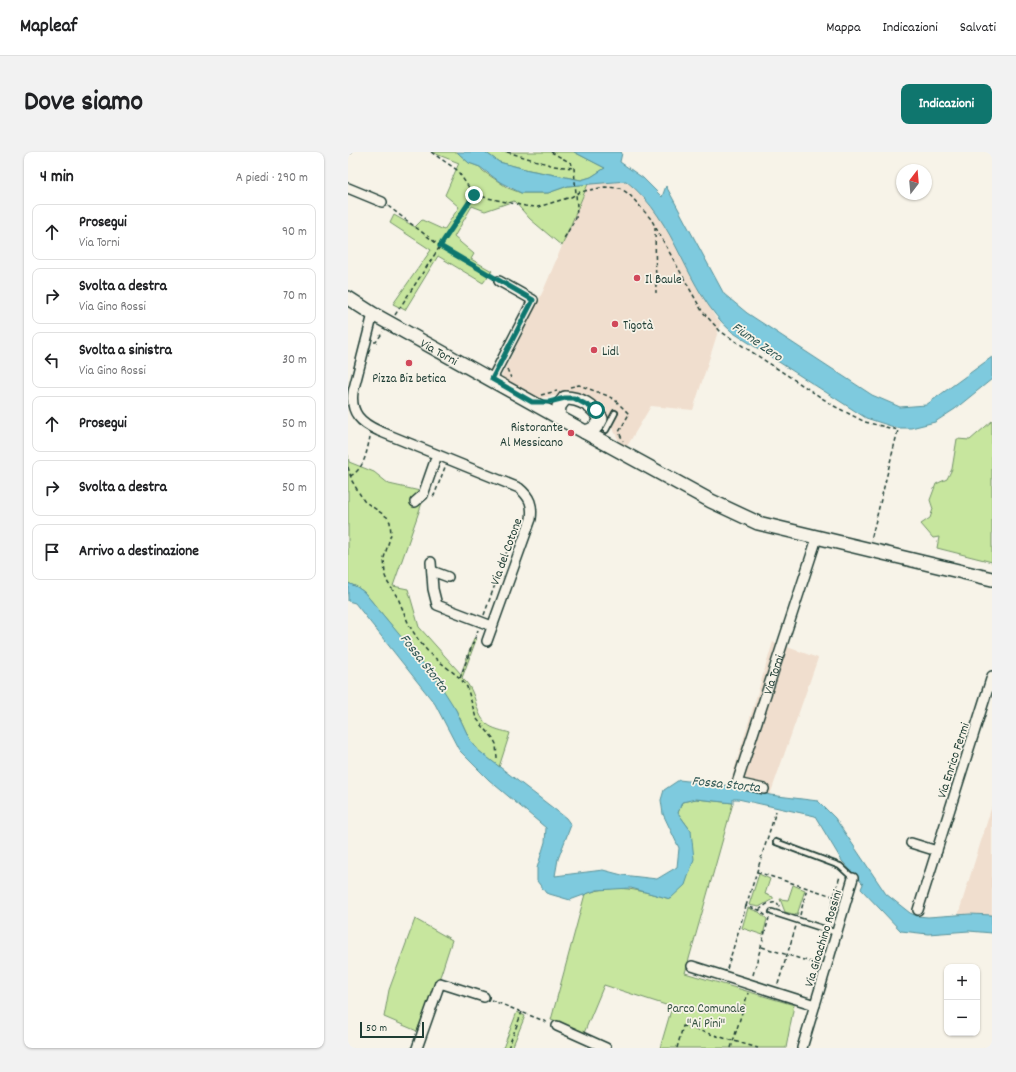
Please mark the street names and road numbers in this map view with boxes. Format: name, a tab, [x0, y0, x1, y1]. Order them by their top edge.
street label: Via Torni	[416, 335, 461, 372]
street label: Via del Cotone	[486, 515, 528, 588]
street label: Via Torni	[760, 652, 790, 697]
street label: Via Enrico Fermi	[933, 720, 976, 801]
street label: Via Gioachino Rossini	[801, 887, 848, 990]

